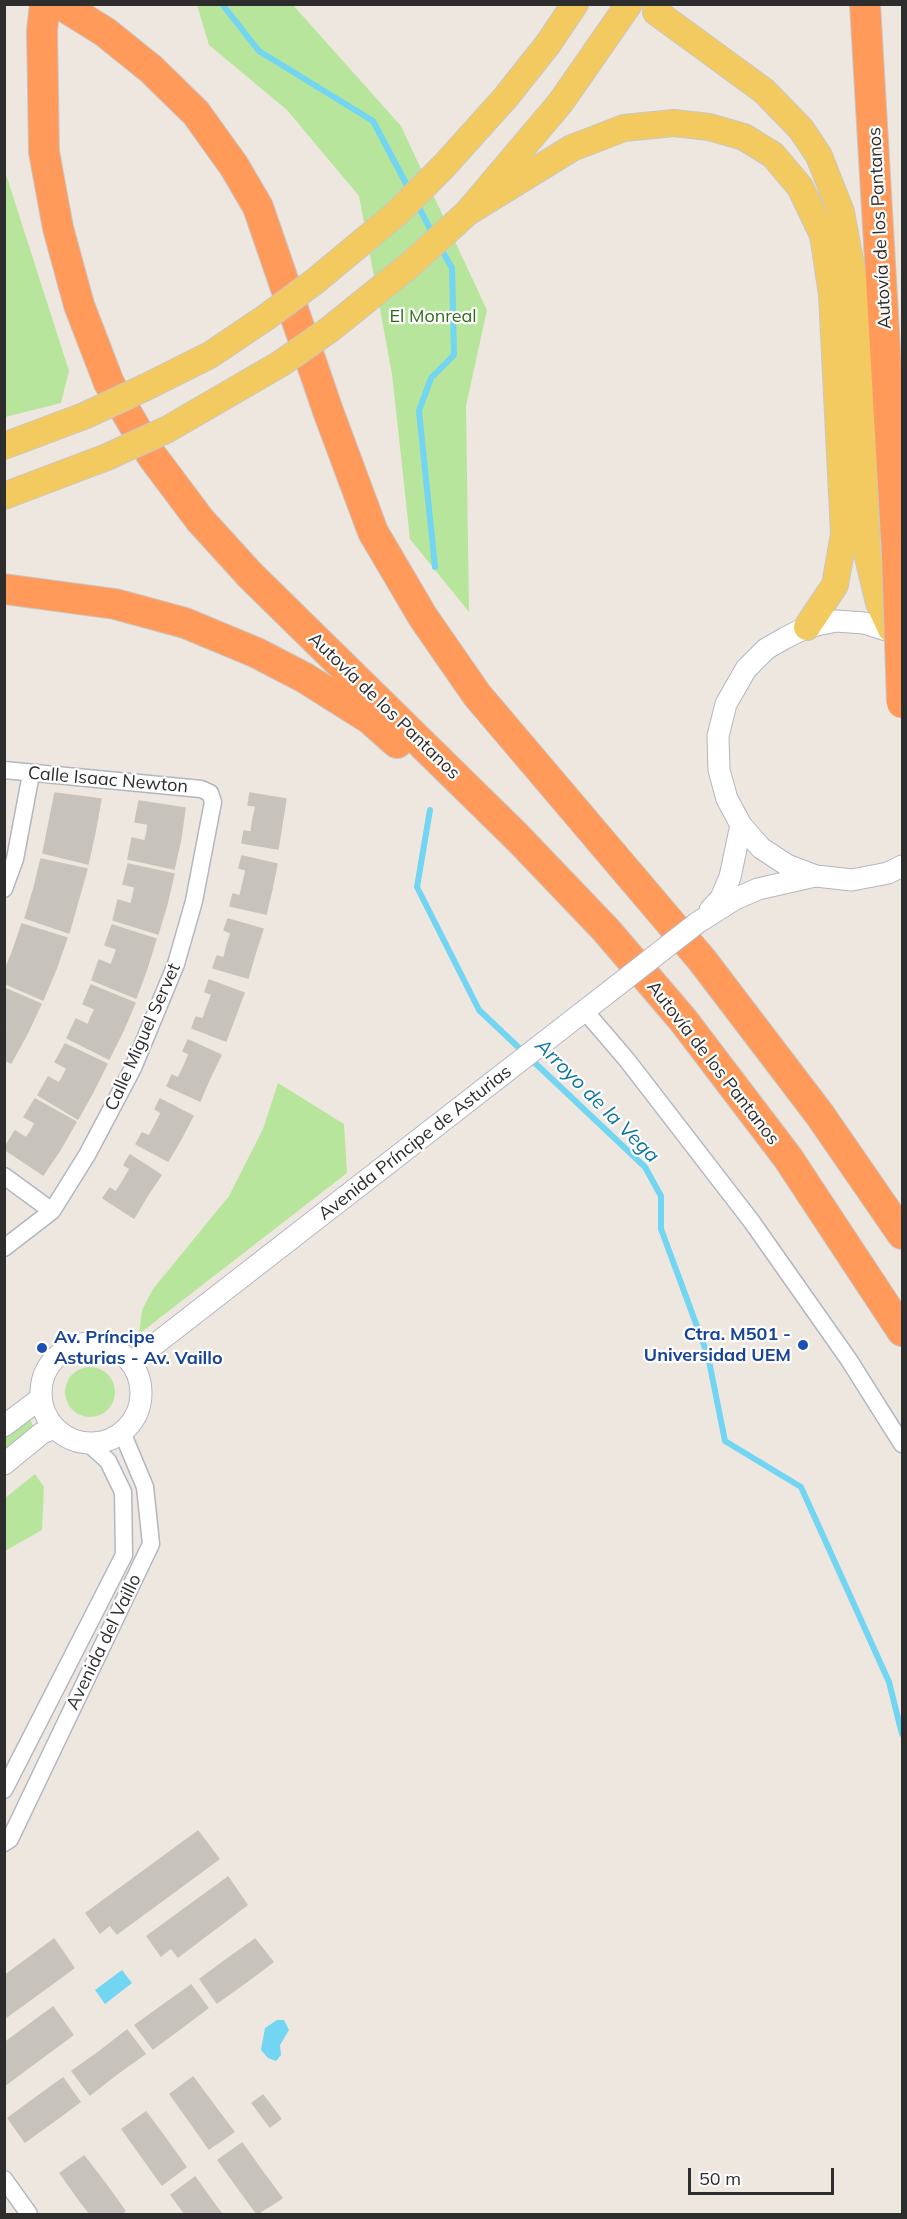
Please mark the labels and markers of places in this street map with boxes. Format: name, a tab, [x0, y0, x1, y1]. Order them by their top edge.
place label: Ctra. M501 - Universidad UEM	[644, 1324, 791, 1366]
place label: Av. Príncipe Asturias - Av. Vaillo	[54, 1327, 223, 1370]
marker: Ctra. M501 - Universidad UEM	[796, 1338, 810, 1352]
marker: Av. Príncipe Asturias - Av. Vaillo	[35, 1341, 49, 1355]

